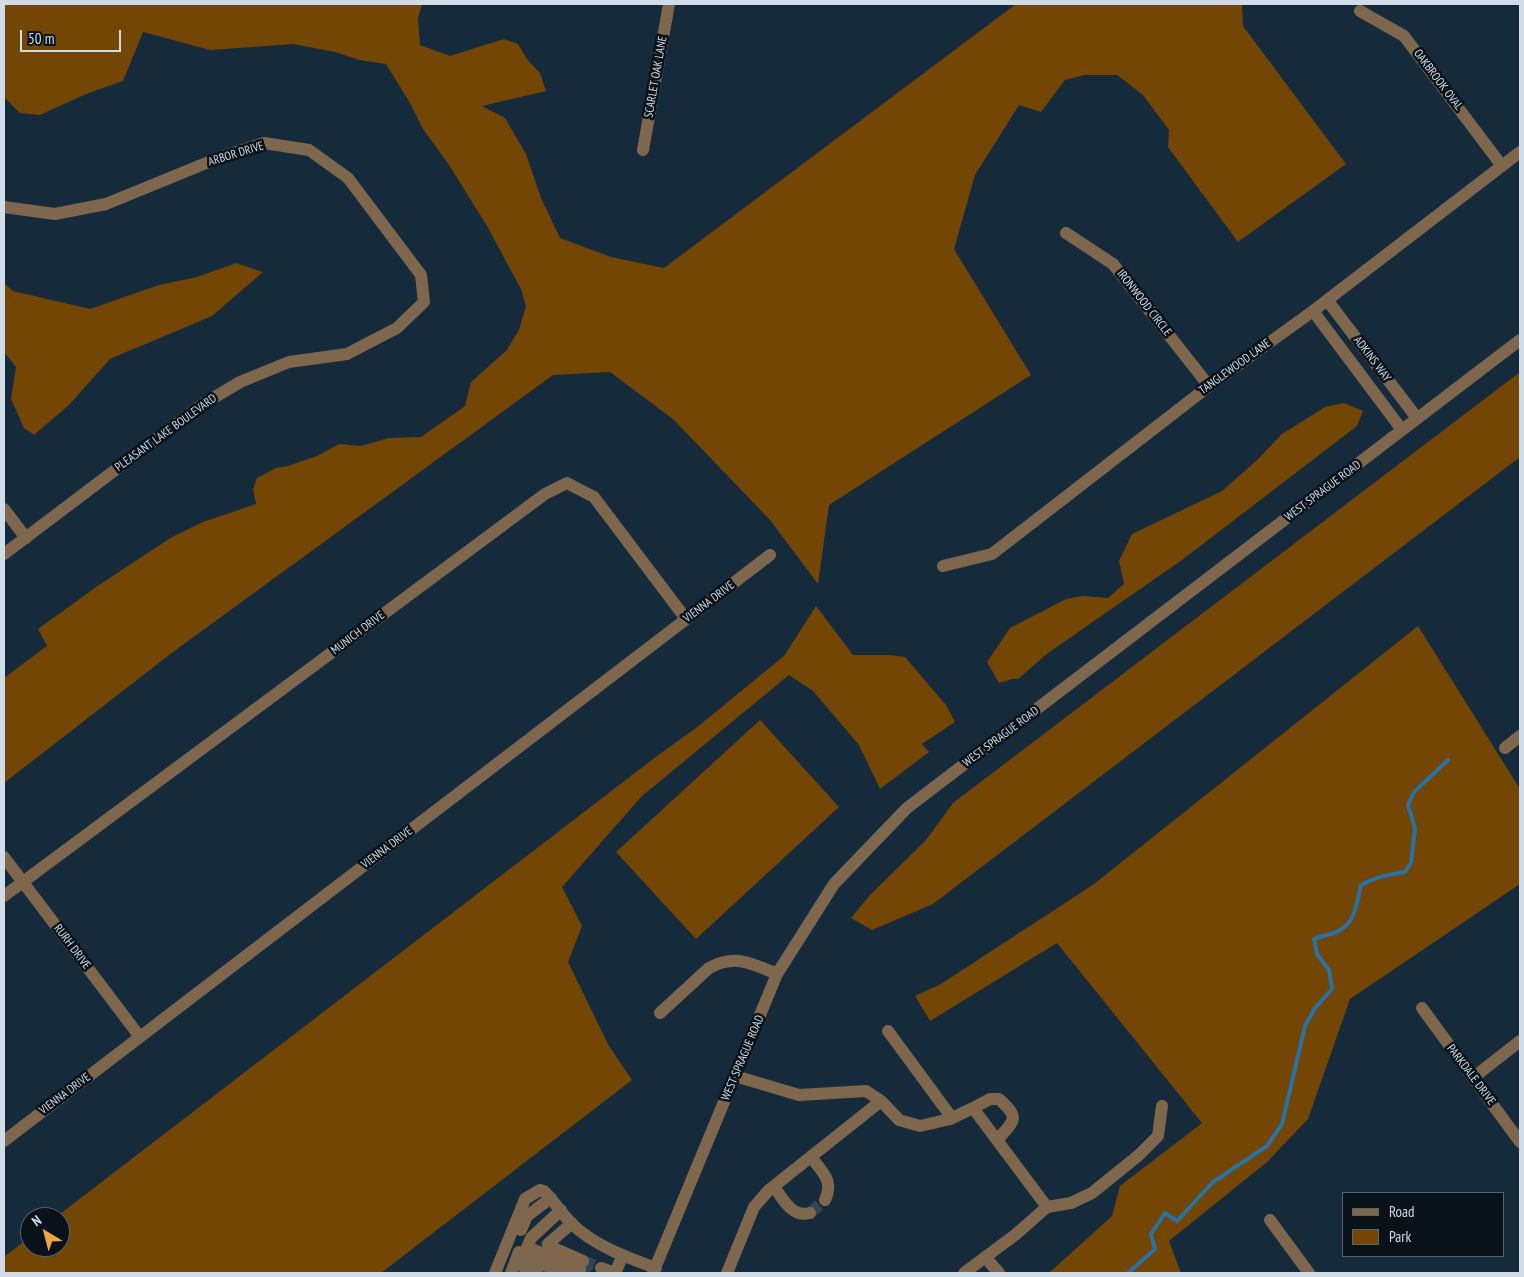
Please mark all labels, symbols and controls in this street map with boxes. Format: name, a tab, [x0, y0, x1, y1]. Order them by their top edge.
scale bar	[22, 20, 124, 52]
text: 50 m	[28, 29, 54, 48]
street label: SCARLET OAK LANE	[642, 35, 670, 119]
street label: OAKBROOK OVAL	[1410, 47, 1466, 113]
street label: ARBOR DRIVE	[206, 139, 266, 169]
street label: IRONWOOD CIRCLE	[1114, 267, 1174, 339]
street label: ADKINS WAY	[1350, 333, 1394, 385]
street label: TANGLEWOOD LANE	[1196, 336, 1274, 398]
street label: PLEASANT LAKE BOULEVARD	[112, 391, 220, 475]
street label: WEST SPRAGUE ROAD	[1282, 458, 1364, 524]
street label: VIENNA DRIVE	[681, 578, 737, 626]
street label: MUNICH DRIVE	[328, 608, 388, 658]
street label: WEST SPRAGUE ROAD	[960, 704, 1042, 770]
street label: VIENNA DRIVE	[359, 824, 415, 872]
street label: RURH DRIVE	[51, 922, 93, 972]
street label: WEST SPRAGUE ROAD	[719, 1013, 767, 1103]
street label: PARKDALE DRIVE	[1444, 1042, 1498, 1108]
street label: VIENNA DRIVE	[37, 1070, 93, 1118]
legend	[1342, 1192, 1504, 1257]
text: Road	[1389, 1202, 1415, 1221]
north arrow	[20, 1207, 70, 1257]
text: N	[28, 1211, 45, 1230]
text: Park	[1389, 1227, 1411, 1246]

